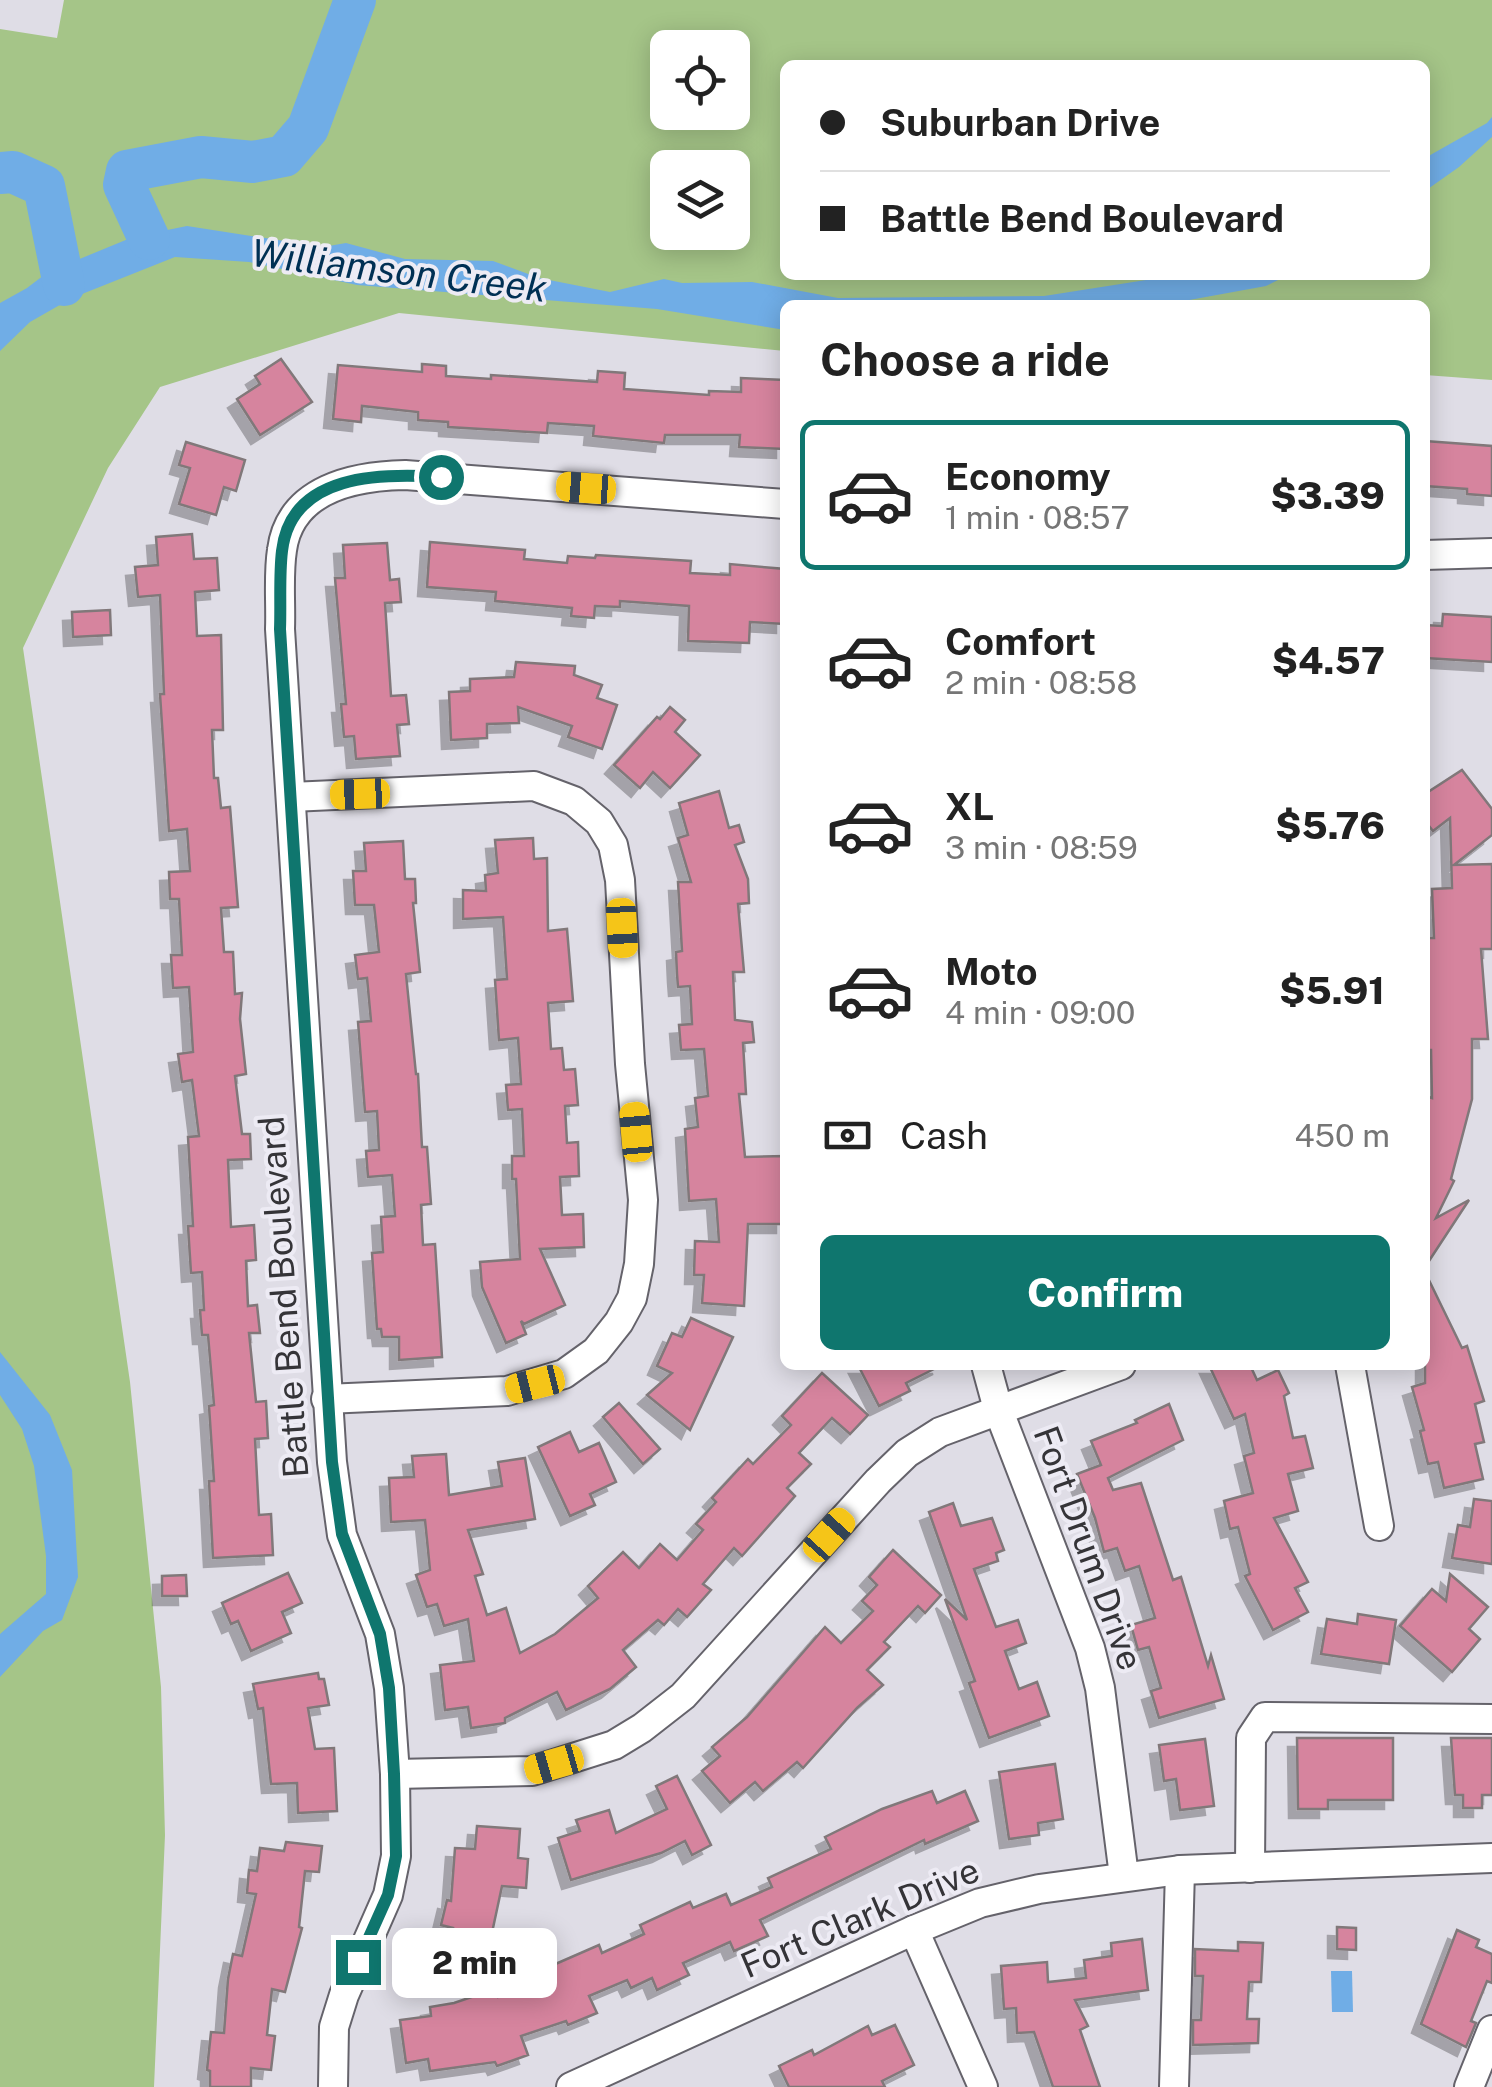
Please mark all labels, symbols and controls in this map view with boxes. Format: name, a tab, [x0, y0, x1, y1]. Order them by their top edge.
map controls	[650, 30, 750, 250]
button: locate	[650, 30, 750, 130]
text: Suburban Drive	[880, 100, 1160, 145]
button: layers	[650, 150, 750, 250]
text: Battle Bend Boulevard	[880, 196, 1284, 241]
water label: Williamson Creek	[249, 230, 550, 311]
text: Choose a ride	[820, 333, 1110, 386]
icon: car	[825, 450, 915, 540]
text: Economy	[945, 454, 1111, 499]
route start	[419, 455, 464, 500]
car	[555, 471, 617, 505]
text: $3.39	[1270, 473, 1385, 518]
text: 1 min · 08:57	[945, 499, 1130, 536]
icon: car	[825, 615, 915, 705]
text: Comfort	[945, 619, 1096, 664]
text: $4.57	[1272, 638, 1385, 683]
text: 2 min · 08:58	[945, 664, 1137, 701]
car	[329, 778, 391, 810]
icon: car	[825, 780, 915, 870]
text: XL	[945, 784, 994, 829]
text: $5.76	[1275, 803, 1385, 848]
text: 3 min · 08:59	[945, 829, 1138, 866]
car	[605, 897, 639, 959]
icon: car	[825, 945, 915, 1035]
text: Moto	[945, 949, 1038, 994]
text: $5.91	[1279, 968, 1385, 1013]
text: 4 min · 09:00	[945, 994, 1135, 1031]
car	[618, 1101, 654, 1163]
icon: cash	[820, 1108, 875, 1163]
text: Cash	[900, 1113, 988, 1158]
street label: Battle Bend Boulevard	[250, 1115, 317, 1479]
text: 450 m	[1295, 1117, 1390, 1154]
button: Confirm	[820, 1235, 1390, 1350]
car	[502, 1362, 568, 1406]
street label: Fort Drum Drive	[1025, 1420, 1152, 1675]
car	[798, 1503, 860, 1567]
car	[521, 1741, 587, 1787]
street label: Fort Clark Drive	[735, 1849, 985, 1986]
callout: 2 min	[393, 1927, 558, 1997]
route end	[336, 1940, 381, 1985]
text: 2 min	[432, 1944, 517, 1981]

